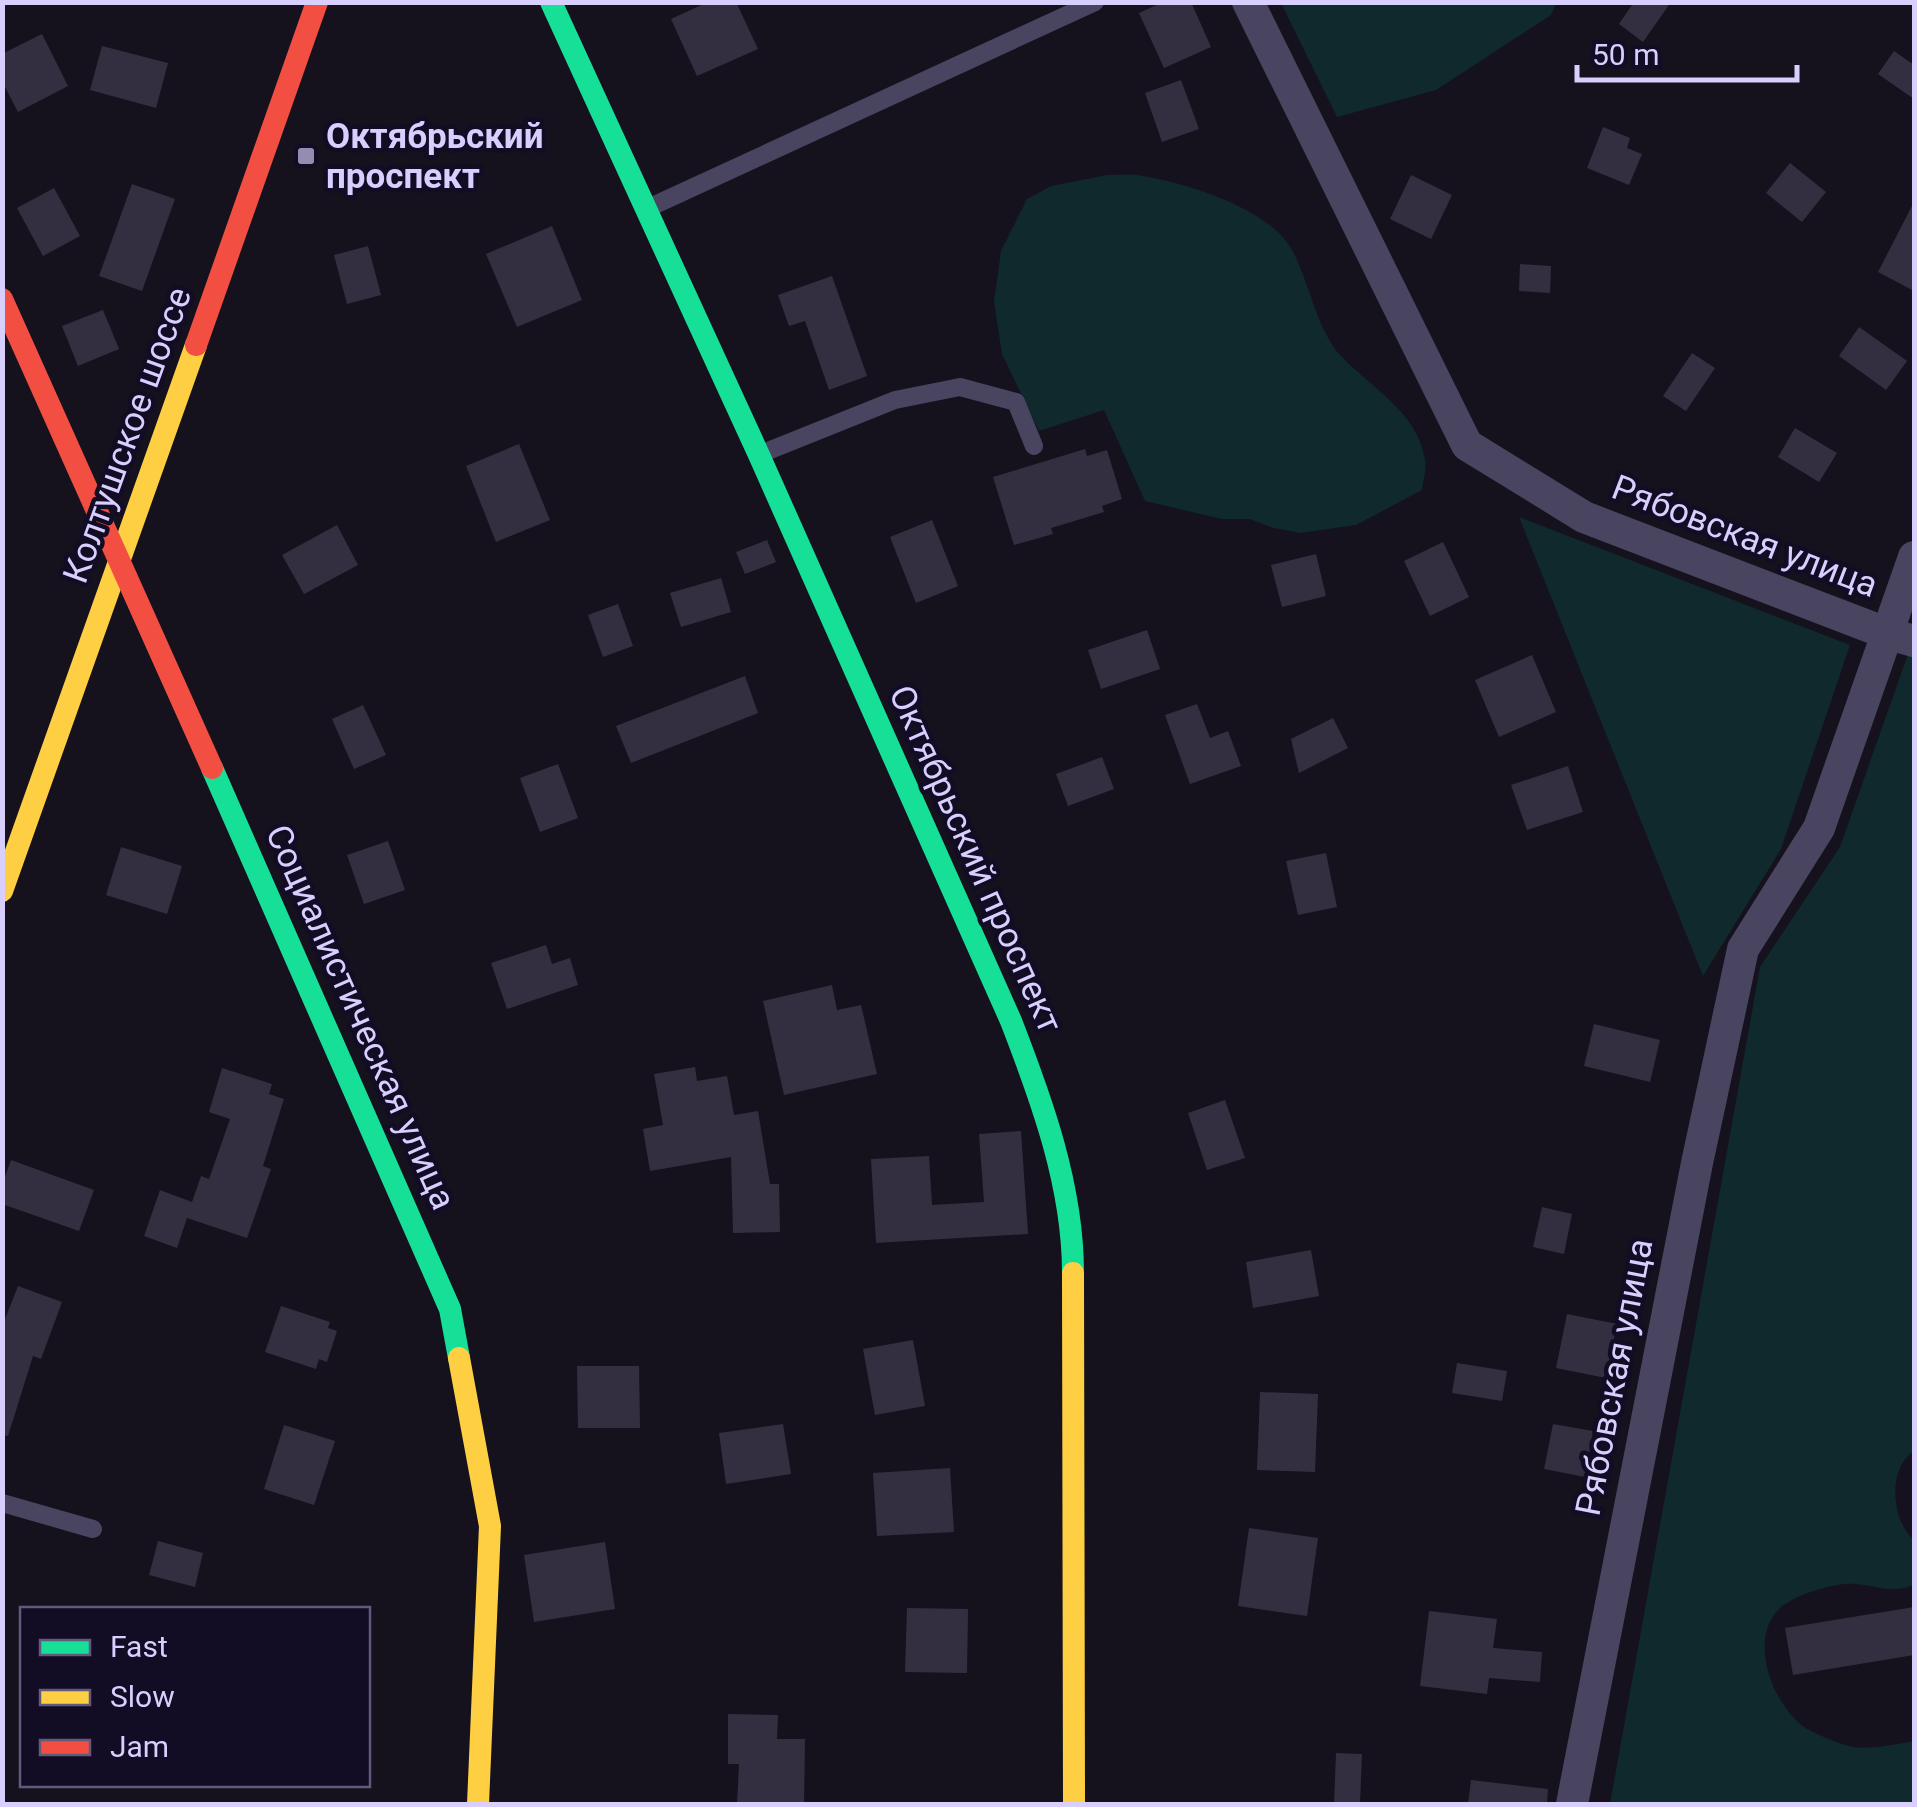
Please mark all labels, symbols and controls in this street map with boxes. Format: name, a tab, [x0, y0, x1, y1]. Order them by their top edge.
scale bar	[1577, 20, 1797, 82]
text: 50 m	[1592, 37, 1659, 72]
place label: Октябрьский проспект	[326, 116, 544, 197]
marker: Октябрьский проспект	[295, 145, 317, 167]
street label: Колтушское шоссе	[55, 282, 200, 589]
street label: Рябовская улица	[1606, 467, 1883, 606]
street label: Октябрьский проспект	[880, 679, 1071, 1039]
street label: Социалистическая улица	[257, 819, 464, 1216]
street label: Рябовская улица	[1568, 1235, 1661, 1519]
legend	[20, 1607, 370, 1787]
text: Fast	[110, 1629, 168, 1664]
text: Slow	[110, 1679, 175, 1714]
text: Jam	[110, 1729, 169, 1764]

